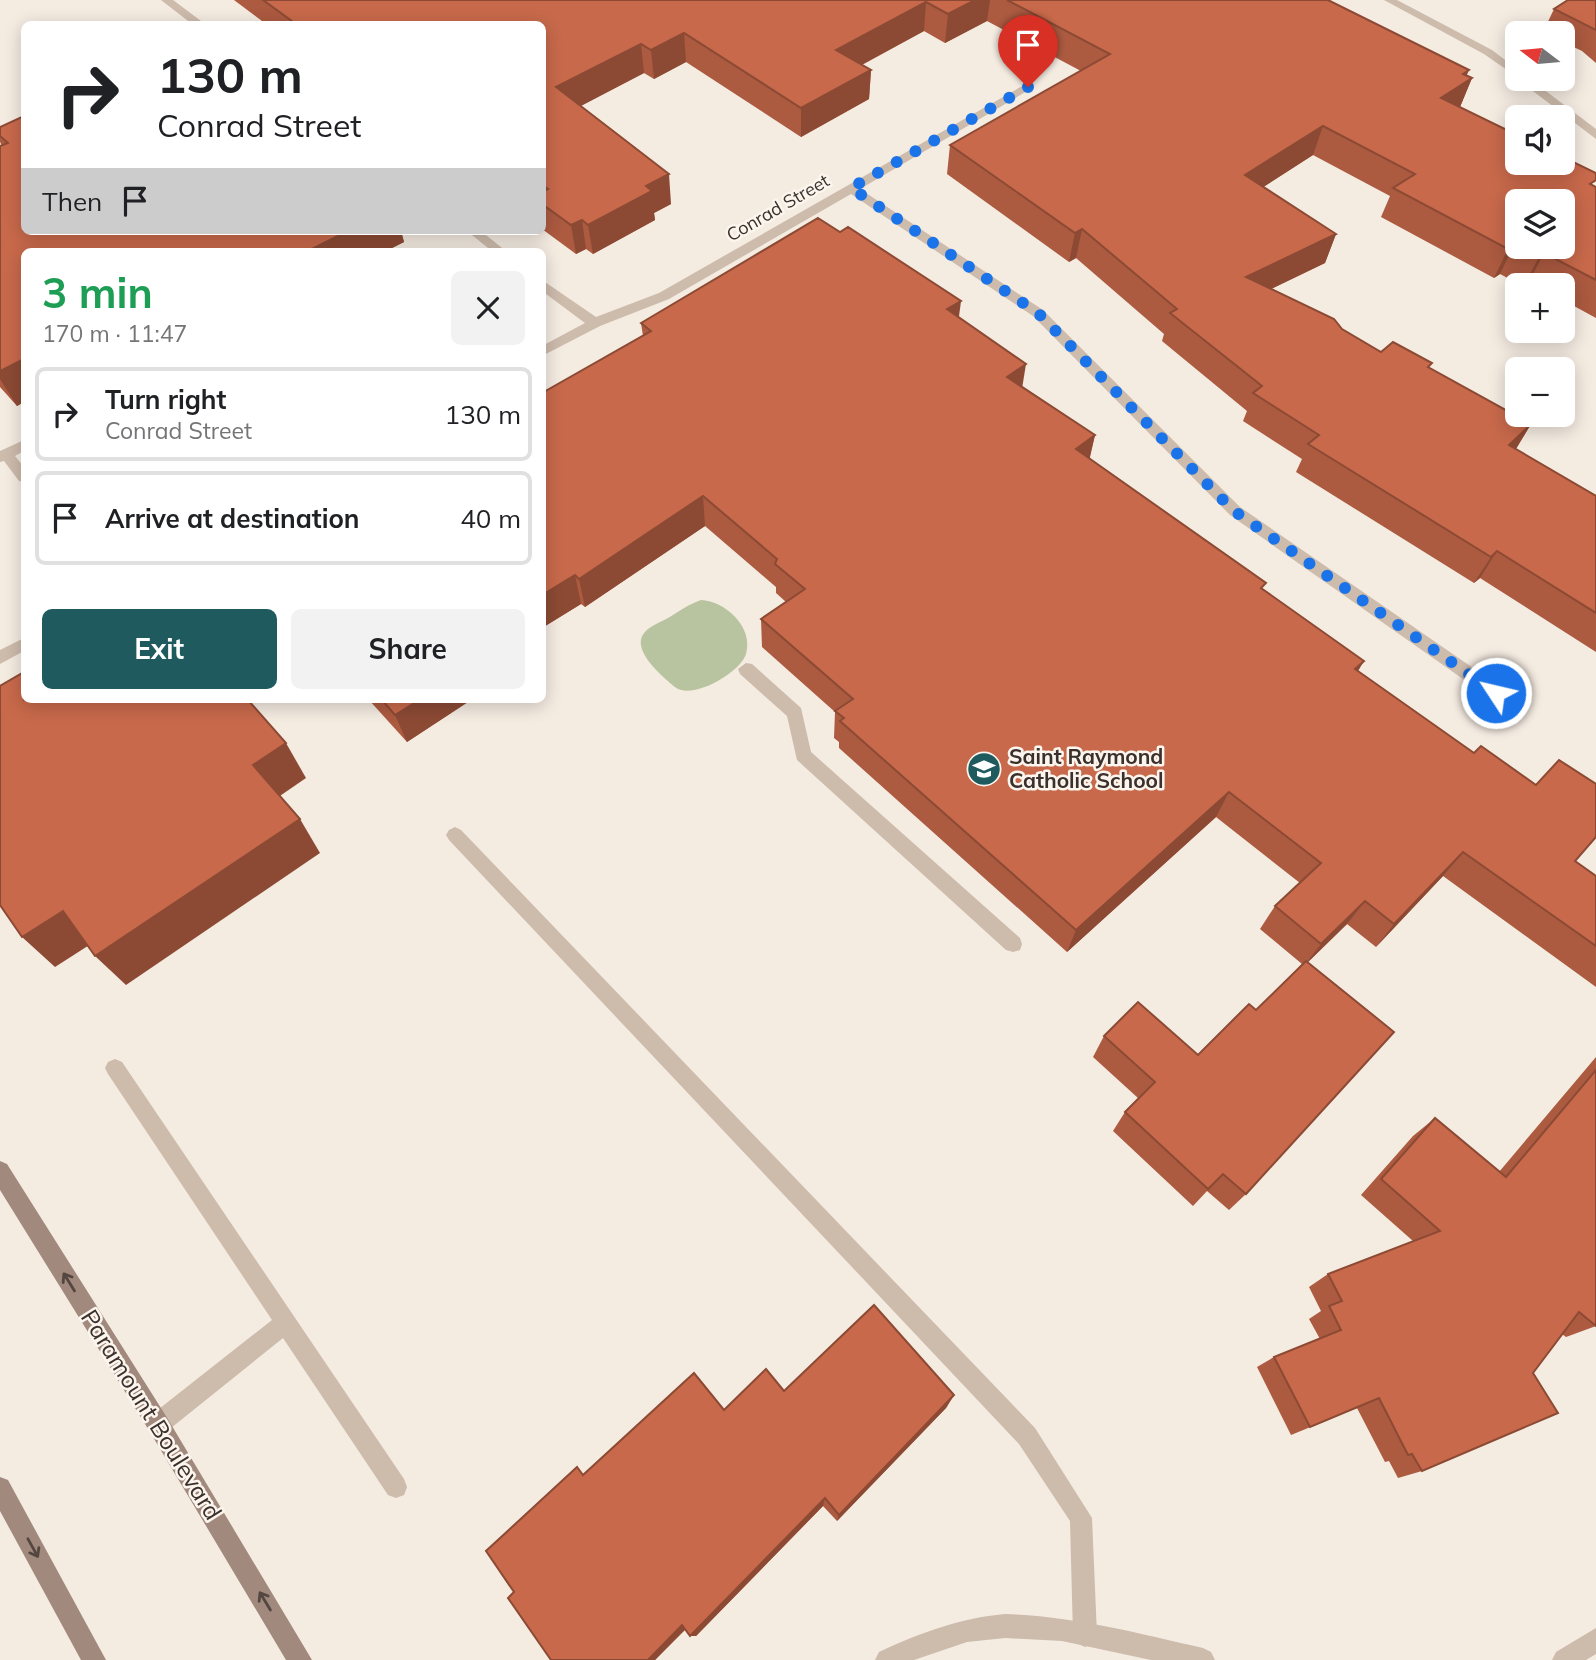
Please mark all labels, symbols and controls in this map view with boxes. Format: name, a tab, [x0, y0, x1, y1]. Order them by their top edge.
pin	[998, 15, 1058, 87]
north arrow	[1505, 21, 1575, 91]
map controls	[1505, 21, 1575, 427]
icon: arrive	[1009, 26, 1047, 64]
text: 130 m	[157, 44, 303, 105]
icon: right	[42, 49, 133, 140]
text: Conrad Street	[157, 105, 362, 145]
button: sound	[1505, 105, 1575, 175]
street label: Conrad Street	[722, 169, 833, 246]
icon: arrive	[116, 182, 154, 220]
text: Then	[42, 185, 102, 218]
button: layers	[1505, 189, 1575, 259]
text: 3 min	[42, 266, 153, 319]
button: close	[451, 271, 525, 345]
button: +	[1505, 273, 1575, 343]
text: 170 m · 11:47	[42, 319, 187, 348]
button: −	[1505, 357, 1575, 427]
text: Turn right	[105, 383, 226, 416]
icon: right	[46, 395, 84, 433]
text: 130 m	[445, 398, 521, 431]
text: Conrad Street	[105, 416, 252, 445]
icon: arrive	[46, 499, 84, 537]
text: Arrive at destination	[105, 502, 360, 535]
text: 40 m	[460, 502, 521, 535]
button: Exit	[42, 609, 277, 689]
button: Share	[291, 609, 525, 689]
position arrow	[1459, 656, 1533, 730]
place label: Saint Raymond Catholic School	[1009, 743, 1164, 793]
school or university icon: Saint Raymond Catholic School	[965, 750, 1003, 788]
one-way arrow	[62, 1272, 76, 1292]
street label: Paramount Boulevard	[75, 1304, 229, 1525]
one-way arrow	[26, 1537, 40, 1557]
one-way arrow	[257, 1592, 271, 1612]

